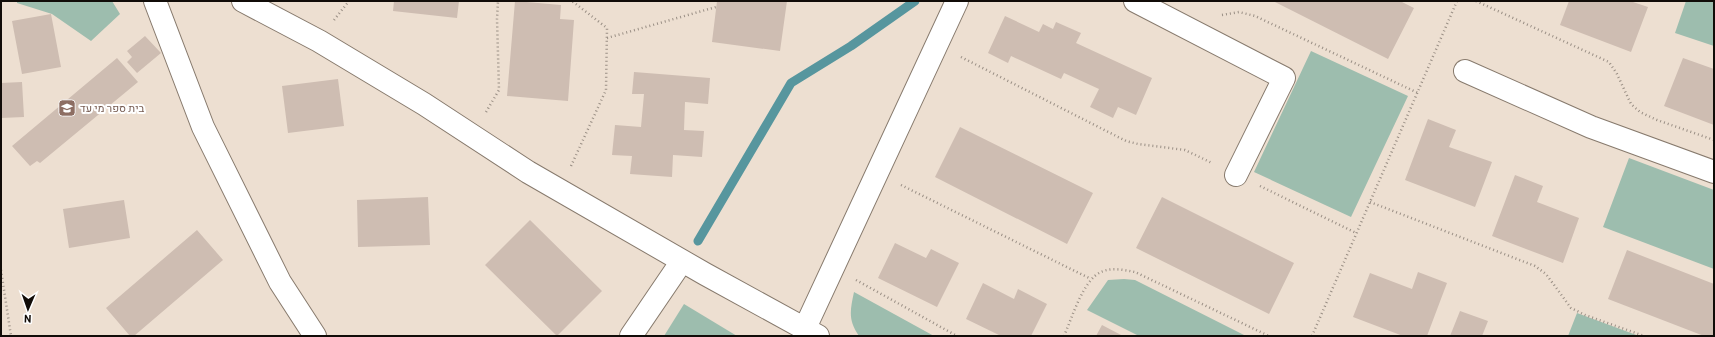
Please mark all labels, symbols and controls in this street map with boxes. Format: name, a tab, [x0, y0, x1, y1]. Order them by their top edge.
school or university icon: בית ספר מי עד	[57, 98, 77, 118]
place label: בית ספר מי עד	[80, 101, 144, 114]
north arrow	[8, 289, 48, 329]
text: N	[24, 313, 32, 326]

